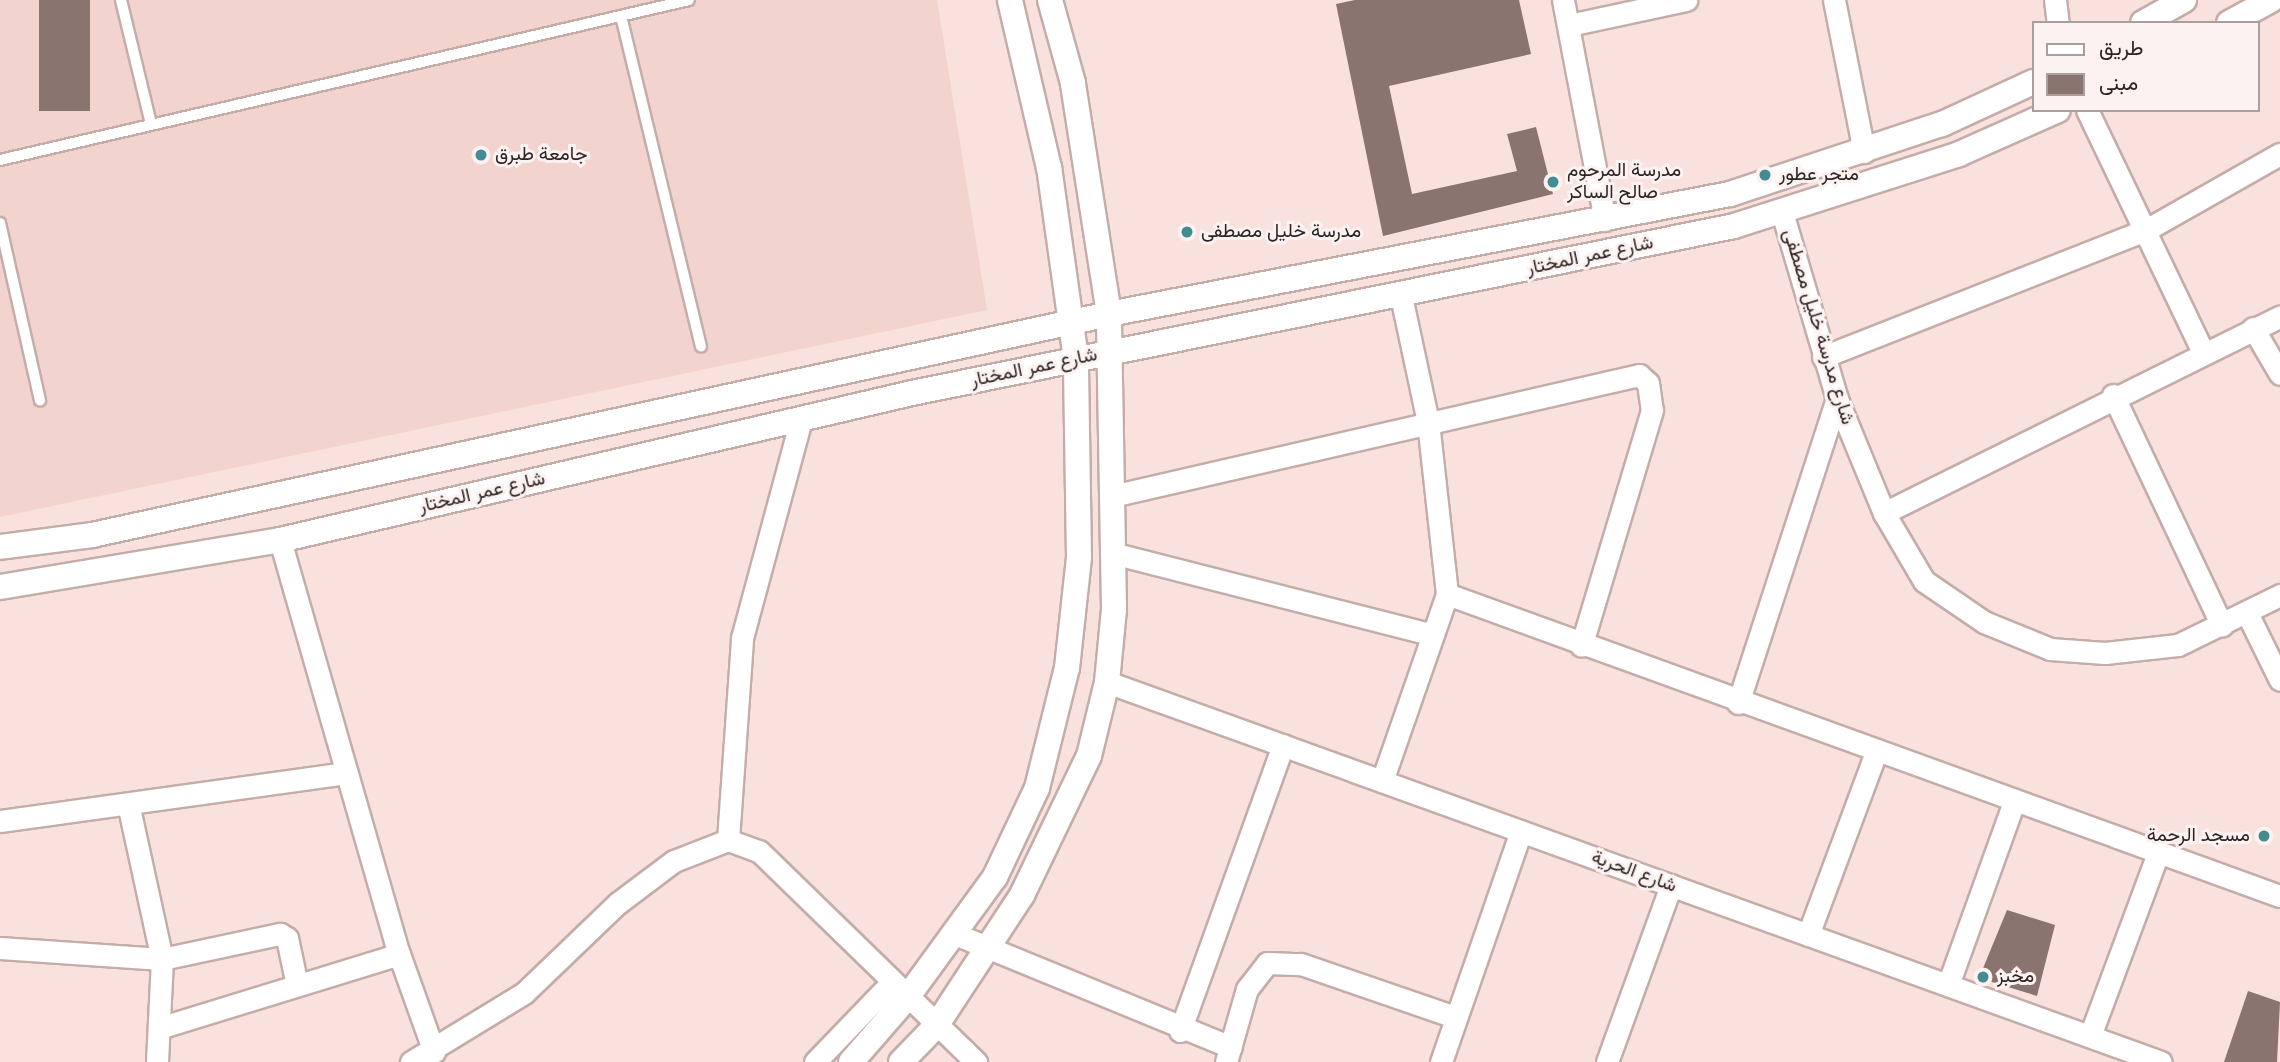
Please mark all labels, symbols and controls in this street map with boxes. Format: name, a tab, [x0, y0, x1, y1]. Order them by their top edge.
legend	[2032, 21, 2259, 112]
text: طريق	[2099, 36, 2144, 61]
text: مبنى	[2099, 71, 2138, 96]
place label: جامعة طبرق	[495, 144, 587, 166]
marker: جامعة طبرق	[473, 147, 489, 163]
place label: مدرسة المرحوم صالح الساكر	[1567, 160, 1681, 204]
place label: متجر عطور	[1779, 164, 1859, 186]
marker: متجر عطور	[1757, 167, 1773, 183]
marker: مدرسة المرحوم صالح الساكر	[1545, 174, 1561, 190]
place label: مدرسة خليل مصطفى	[1201, 221, 1361, 243]
marker: مدرسة خليل مصطفى	[1179, 224, 1195, 240]
street label: شارع مدرسة خليل مصطفى	[1777, 226, 1859, 428]
street label: شارع عمر المختار	[1525, 231, 1655, 281]
street label: شارع عمر المختار	[969, 343, 1099, 393]
street label: شارع عمر المختار	[417, 467, 547, 519]
place label: مسجد الرحمة	[2147, 825, 2250, 847]
marker: مسجد الرحمة	[2256, 828, 2272, 844]
street label: شارع الحرية	[1588, 846, 1680, 898]
place label: مخبز	[1997, 966, 2034, 988]
marker: مخبز	[1975, 969, 1991, 985]

